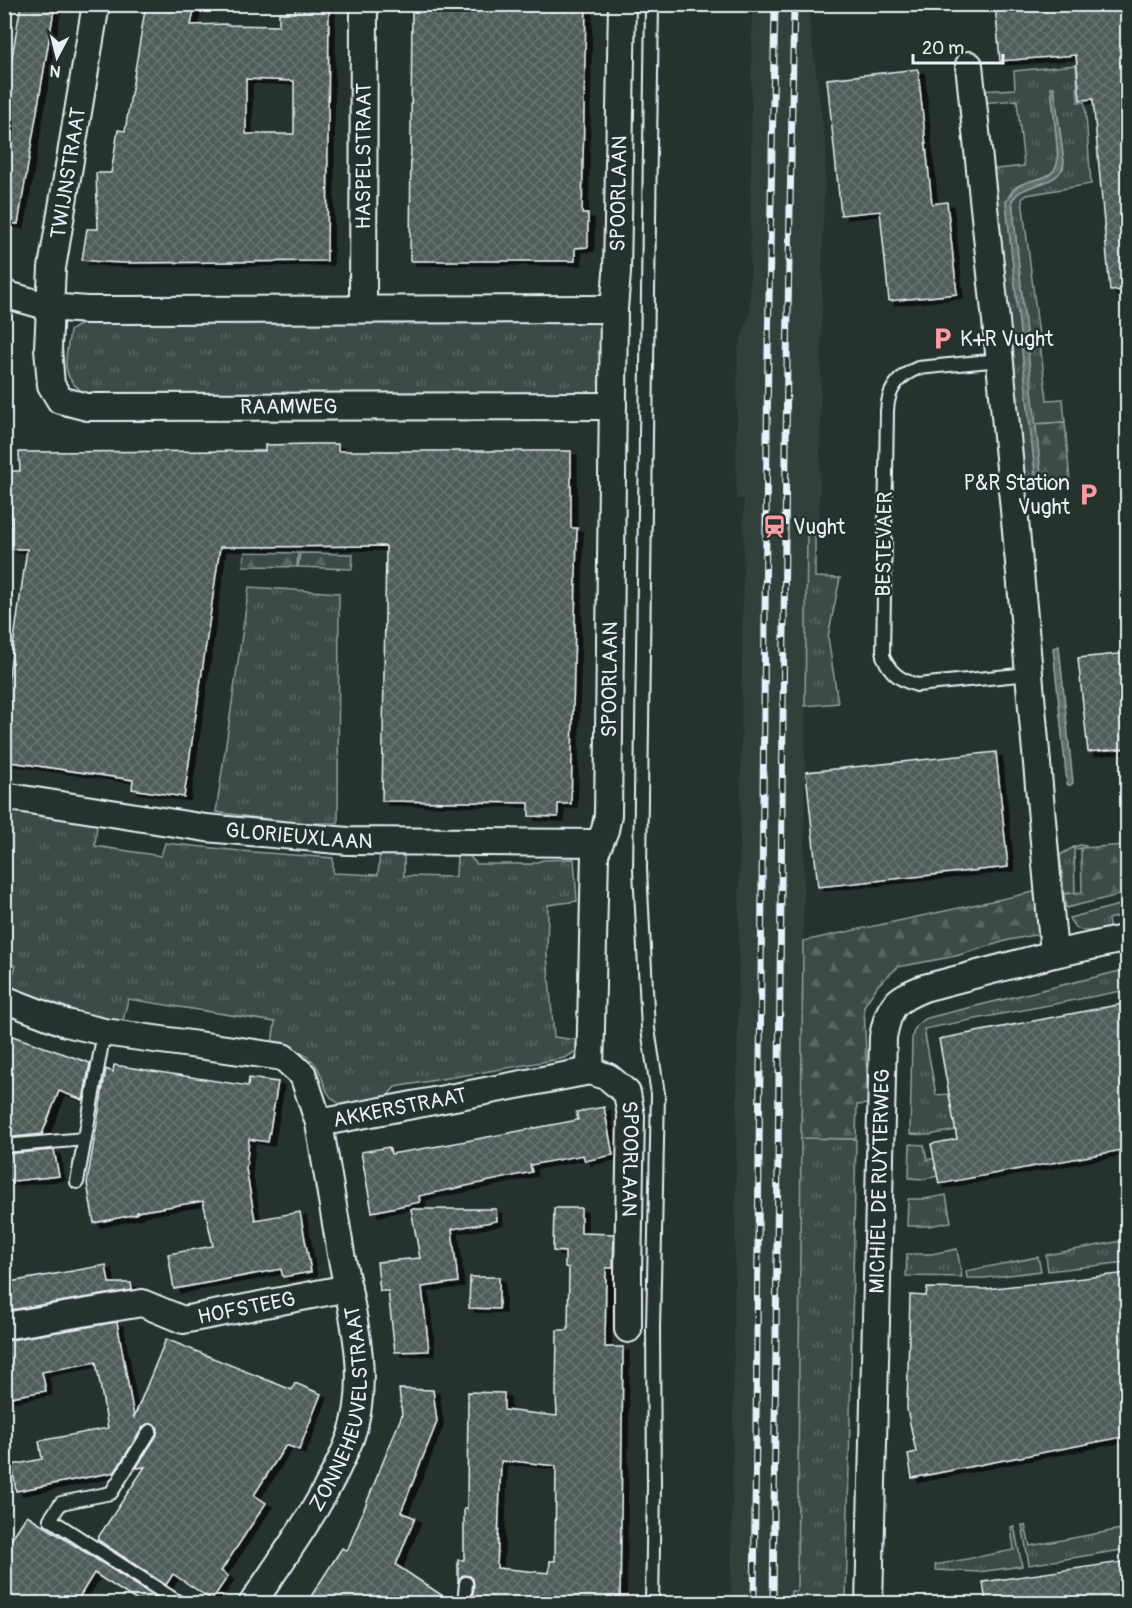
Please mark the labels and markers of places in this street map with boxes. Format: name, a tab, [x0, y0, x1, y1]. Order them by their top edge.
parking icon: K+R Vught	[929, 326, 955, 352]
place label: K+R Vught	[960, 326, 1054, 353]
place label: P&R Station Vught	[964, 470, 1071, 521]
parking icon: P&R Station Vught	[1075, 482, 1101, 508]
station icon: Vught	[762, 514, 788, 540]
place label: Vught	[793, 514, 846, 541]

